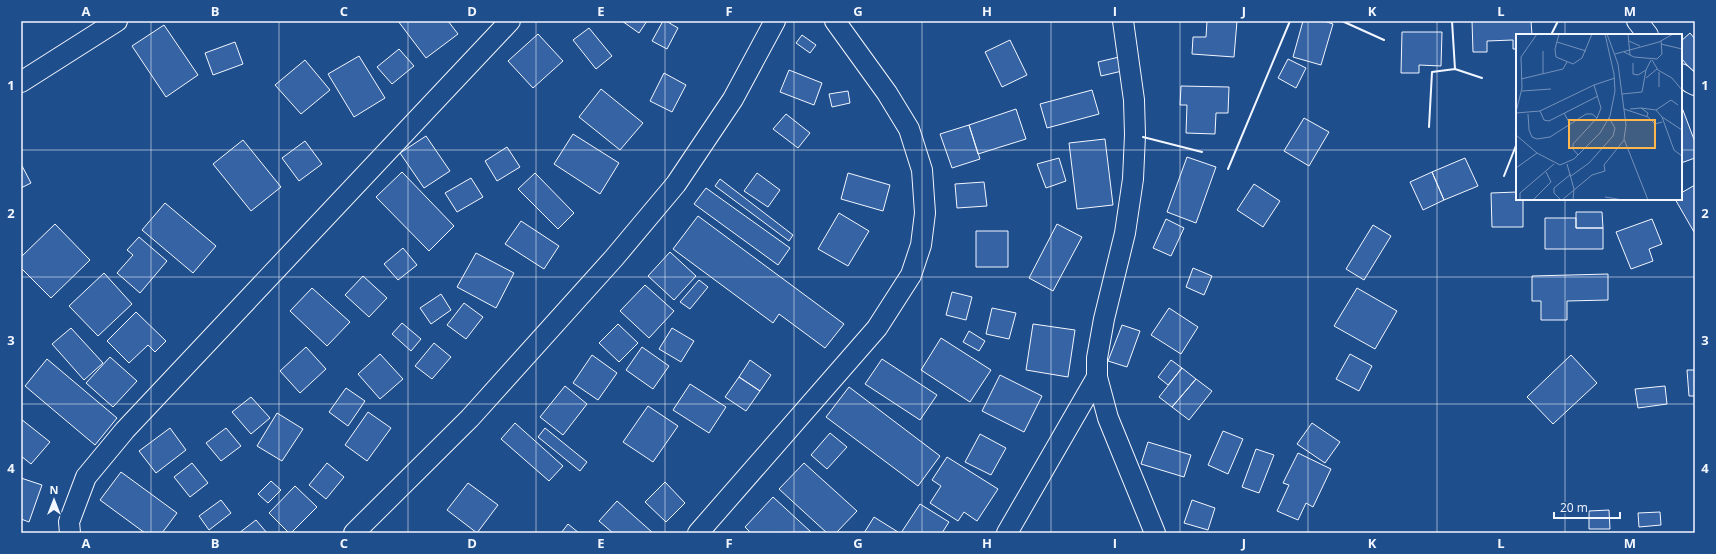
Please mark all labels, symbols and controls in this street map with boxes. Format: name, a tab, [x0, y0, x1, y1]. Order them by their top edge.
text: A	[82, 2, 91, 20]
text: B	[211, 2, 220, 20]
text: C	[340, 2, 348, 20]
text: D	[467, 2, 477, 20]
text: E	[597, 2, 605, 20]
text: F	[725, 2, 733, 20]
text: G	[853, 2, 863, 20]
text: H	[982, 2, 992, 20]
text: I	[1113, 2, 1117, 20]
text: J	[1241, 2, 1246, 20]
text: K	[1368, 2, 1377, 20]
text: L	[1497, 2, 1505, 20]
text: M	[1624, 2, 1636, 20]
inset map	[1516, 34, 1682, 200]
text: 1	[7, 76, 15, 94]
text: 1	[1701, 76, 1709, 94]
text: 2	[7, 204, 15, 222]
text: 2	[1701, 204, 1709, 222]
text: 3	[7, 331, 15, 349]
text: 3	[1701, 331, 1709, 349]
text: 4	[7, 459, 15, 477]
text: 4	[1701, 459, 1709, 477]
north arrow	[34, 480, 74, 520]
text: N	[50, 482, 58, 497]
scale bar	[1554, 494, 1620, 520]
text: 20 m	[1560, 499, 1588, 516]
text: A	[82, 534, 91, 552]
text: B	[211, 534, 220, 552]
text: C	[340, 534, 348, 552]
text: D	[467, 534, 477, 552]
text: E	[597, 534, 605, 552]
text: F	[725, 534, 733, 552]
text: G	[853, 534, 863, 552]
text: H	[982, 534, 992, 552]
text: I	[1113, 534, 1117, 552]
text: J	[1241, 534, 1246, 552]
text: K	[1368, 534, 1377, 552]
text: L	[1497, 534, 1505, 552]
text: M	[1624, 534, 1636, 552]

